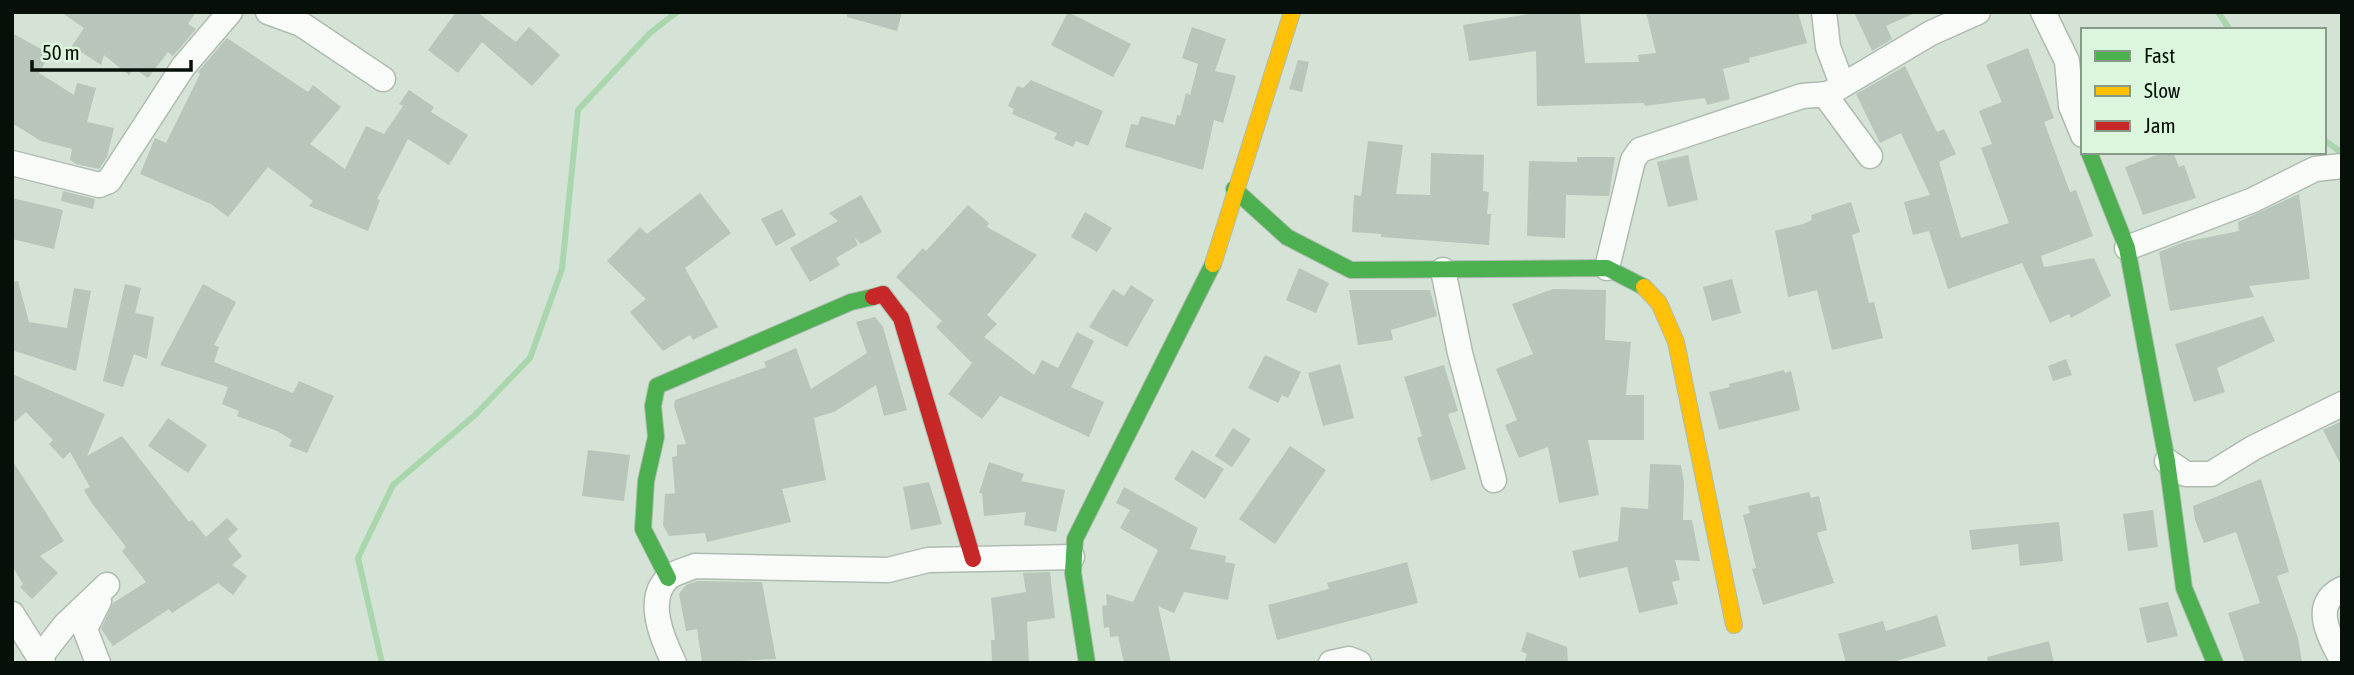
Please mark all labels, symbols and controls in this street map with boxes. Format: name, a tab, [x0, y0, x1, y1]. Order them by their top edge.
scale bar	[32, 28, 191, 72]
legend	[2081, 28, 2326, 154]
text: 50 m	[42, 40, 80, 64]
text: Fast	[2144, 43, 2175, 67]
text: Slow	[2144, 78, 2181, 102]
text: Jam	[2144, 113, 2176, 137]

